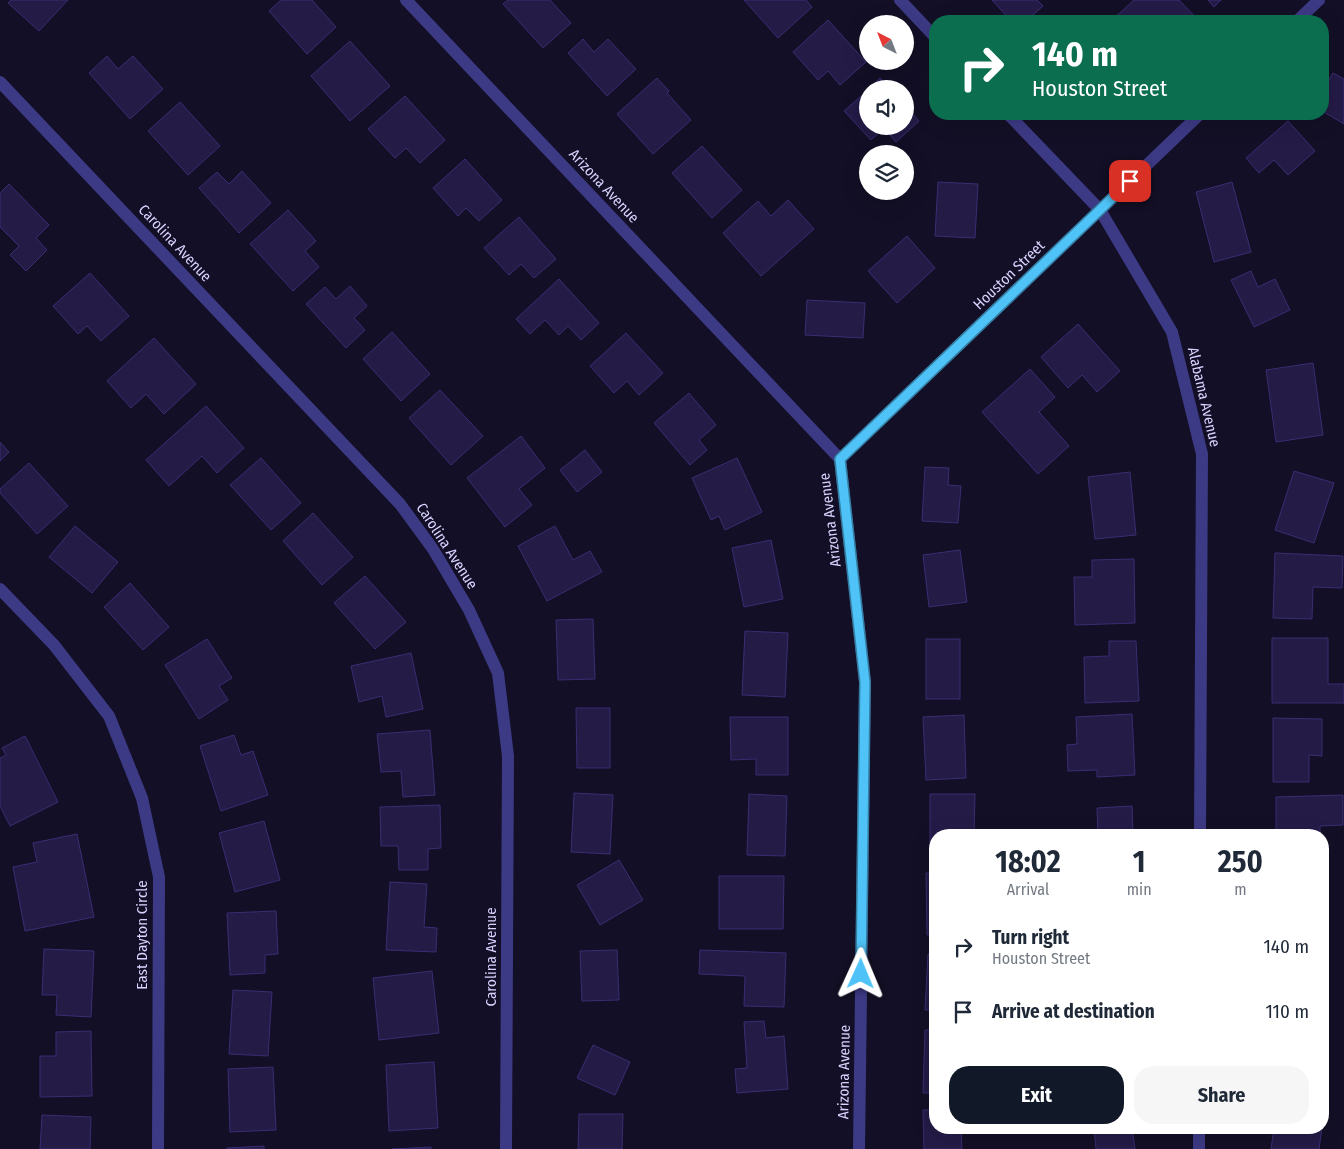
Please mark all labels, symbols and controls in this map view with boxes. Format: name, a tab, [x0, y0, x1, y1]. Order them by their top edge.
north arrow	[859, 15, 914, 70]
map controls	[859, 15, 914, 200]
text: 140 m	[1032, 33, 1118, 75]
icon: right	[949, 35, 1014, 100]
text: Houston Street	[1032, 75, 1167, 102]
button: sound	[859, 80, 914, 135]
street label: Arizona Avenue	[565, 145, 643, 227]
button: layers	[859, 145, 914, 200]
pin	[1109, 160, 1151, 202]
icon: arrive	[1116, 167, 1144, 195]
street label: Carolina Avenue	[135, 201, 215, 285]
street label: Houston Street	[970, 236, 1048, 313]
street label: Alabama Avenue	[1184, 345, 1224, 449]
street label: Arizona Avenue	[815, 472, 845, 568]
street label: Carolina Avenue	[412, 500, 482, 592]
text: 18:02	[995, 844, 1061, 880]
text: 1	[1133, 844, 1146, 880]
text: 250	[1218, 844, 1263, 880]
street label: East Dayton Circle	[133, 880, 151, 990]
text: Arrival	[1007, 880, 1049, 899]
text: min	[1127, 880, 1152, 899]
text: m	[1234, 880, 1246, 899]
street label: Carolina Avenue	[482, 907, 500, 1007]
text: Turn right	[992, 926, 1069, 949]
icon: right	[949, 933, 977, 961]
text: 140 m	[1263, 935, 1309, 958]
position arrow	[834, 947, 886, 999]
text: Houston Street	[992, 949, 1090, 968]
icon: arrive	[949, 998, 977, 1026]
text: Arrive at destination	[992, 1000, 1155, 1023]
text: 110 m	[1265, 1000, 1309, 1023]
street label: Arizona Avenue	[834, 1025, 854, 1119]
button: Exit	[949, 1066, 1124, 1124]
button: Share	[1134, 1066, 1309, 1124]

